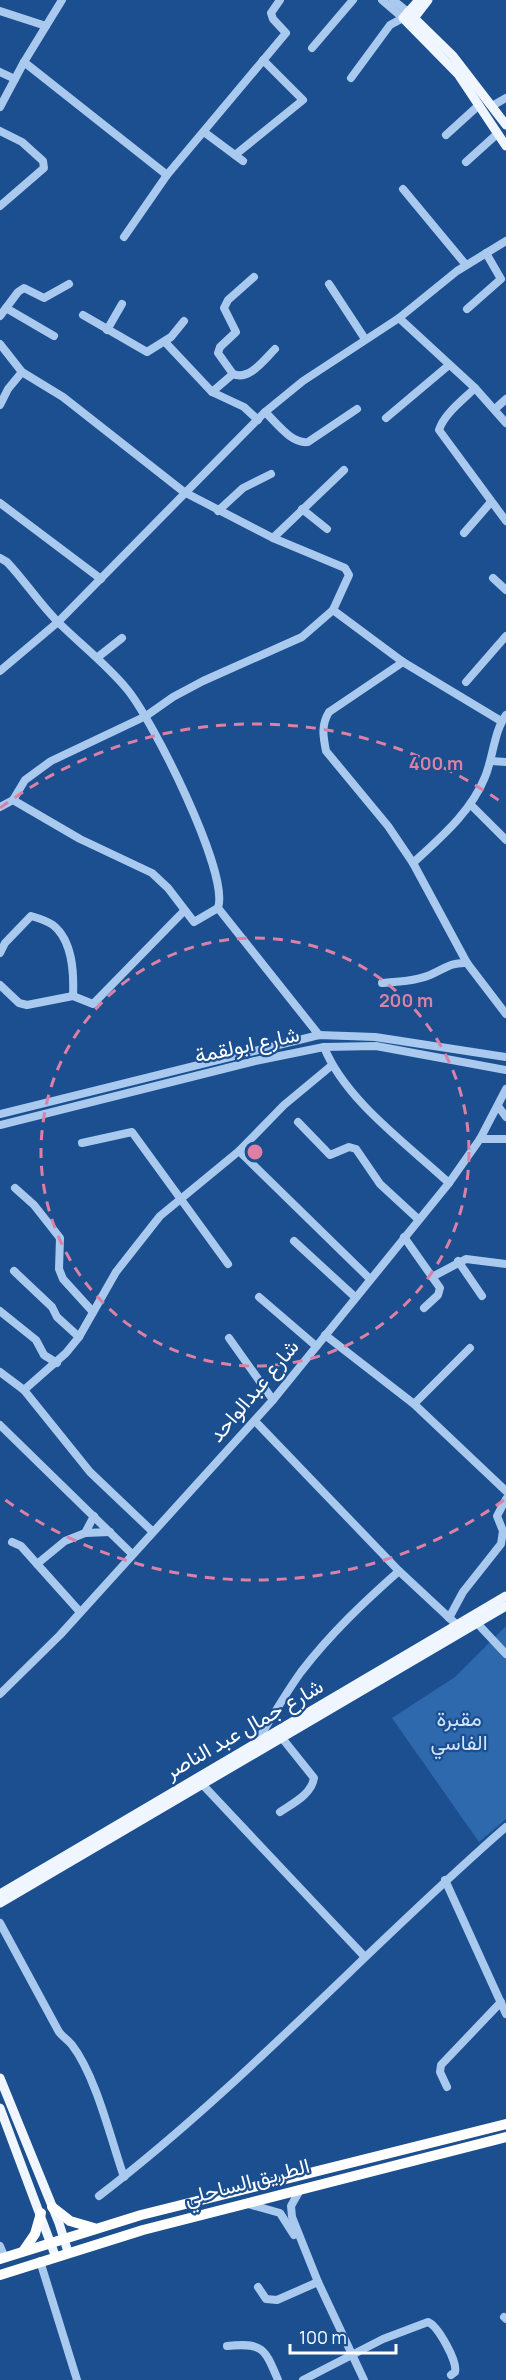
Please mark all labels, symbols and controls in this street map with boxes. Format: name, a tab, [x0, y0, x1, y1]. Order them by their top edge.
text: 400 m	[409, 751, 463, 775]
text: 200 m	[379, 988, 433, 1012]
street label: شارع ابولقمة	[192, 1019, 302, 1070]
centre of rings	[245, 1142, 265, 1162]
street label: شارع عبدالواحد	[202, 1333, 305, 1448]
street label: شارع جمال عبد الناصر	[158, 1671, 328, 1786]
park label: مقبرة الفاسي	[430, 1704, 488, 1760]
street label: الطريق الساحلي	[181, 2151, 314, 2215]
scale bar	[290, 2317, 396, 2355]
text: 100 m	[299, 2325, 347, 2349]

